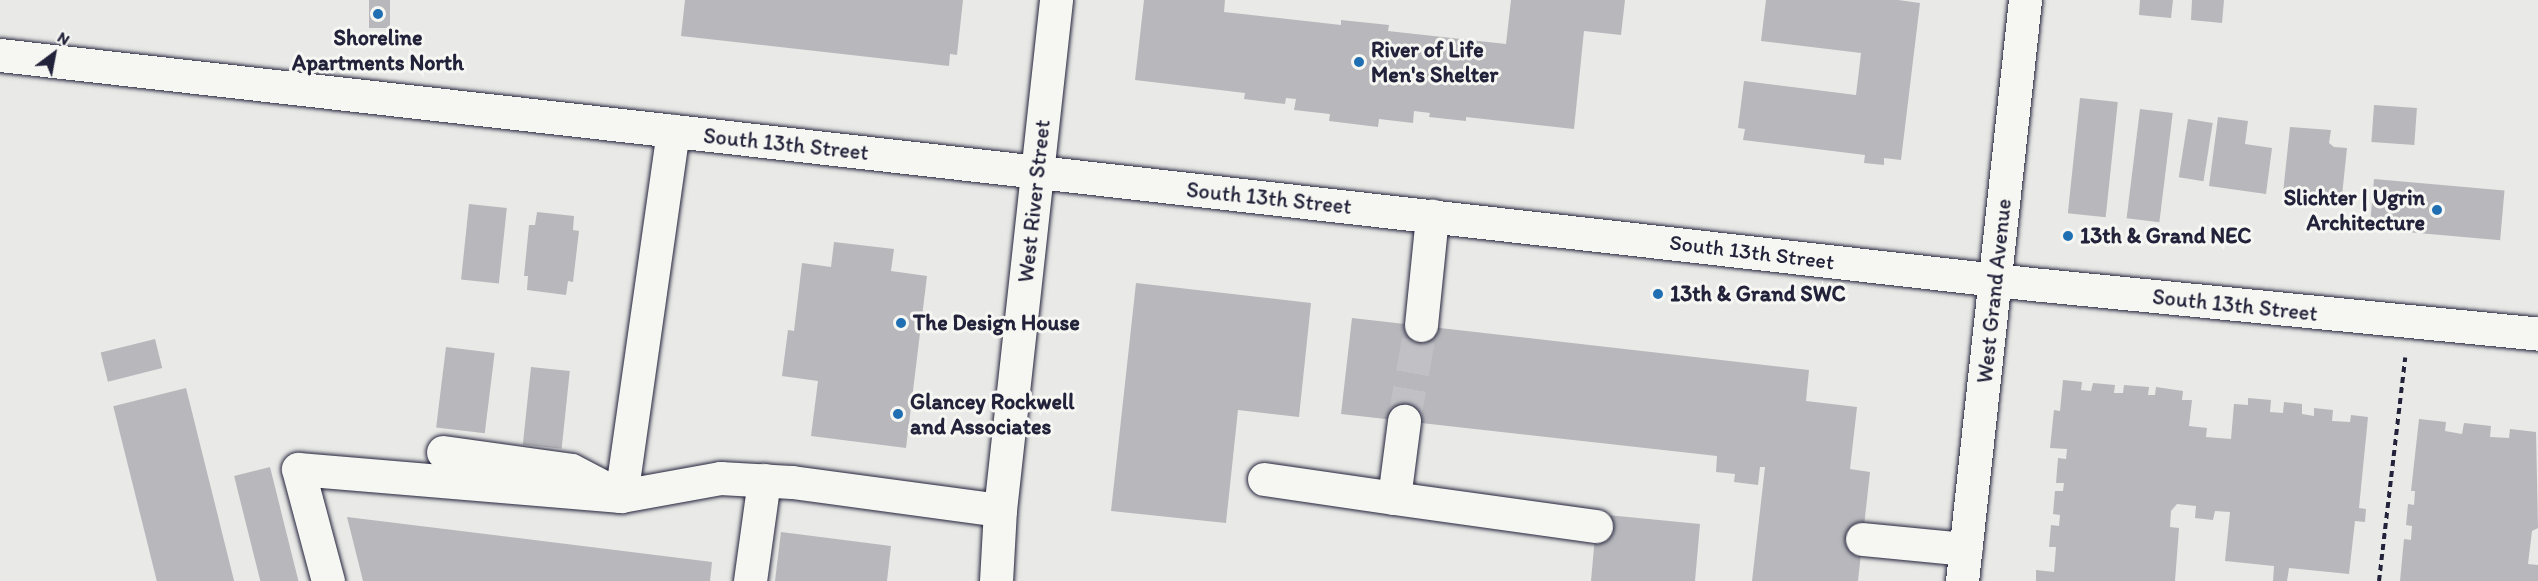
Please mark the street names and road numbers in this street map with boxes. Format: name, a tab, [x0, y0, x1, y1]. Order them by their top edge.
street label: West River Street	[1012, 119, 1056, 283]
street label: South 13th Street	[703, 122, 869, 166]
street label: South 13th Street	[1186, 176, 1352, 220]
street label: West Grand Avenue	[1971, 198, 2017, 384]
street label: South 13th Street	[1669, 229, 1835, 275]
street label: South 13th Street	[2152, 283, 2318, 327]

